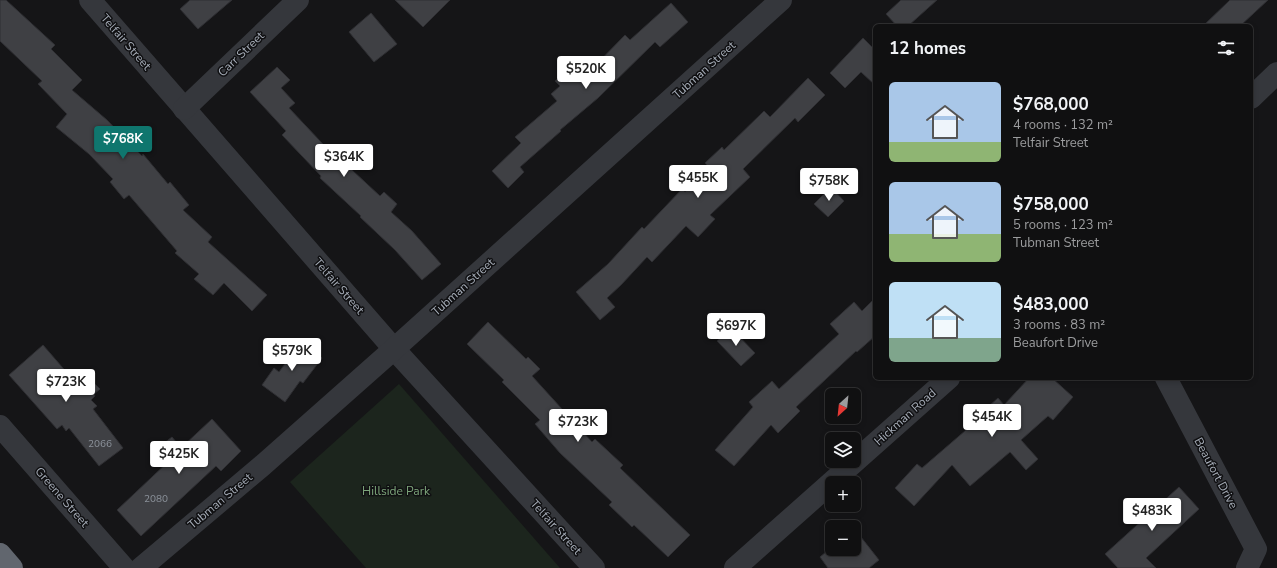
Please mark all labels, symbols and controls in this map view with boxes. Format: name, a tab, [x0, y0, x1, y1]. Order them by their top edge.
street label: Telfair Street	[97, 11, 155, 74]
street label: Carr Street	[214, 27, 268, 80]
street label: Tubman Street	[669, 37, 739, 102]
text: 12 homes	[889, 37, 966, 60]
icon: filters	[1215, 37, 1237, 59]
pin: $520K	[558, 56, 614, 90]
text: $520K	[566, 60, 606, 78]
text: $768,000	[1013, 93, 1089, 116]
icon: home	[921, 98, 969, 146]
text: 4 rooms · 132 m²	[1013, 116, 1113, 134]
pin: $768K	[95, 126, 151, 160]
text: $768K	[103, 130, 143, 148]
text: Telfair Street	[1013, 134, 1088, 152]
pin: $364K	[316, 144, 372, 178]
text: $364K	[324, 148, 364, 166]
pin: $455K	[670, 165, 726, 199]
pin: $758K	[801, 168, 857, 202]
text: $455K	[678, 169, 718, 187]
text: $758K	[809, 172, 849, 190]
text: $758,000	[1013, 193, 1089, 216]
icon: home	[921, 198, 969, 246]
text: 5 rooms · 123 m²	[1013, 216, 1113, 234]
text: Tubman Street	[1013, 234, 1099, 252]
street label: Tubman Street	[428, 254, 498, 319]
street label: Telfair Street	[310, 255, 368, 318]
text: $483,000	[1013, 293, 1089, 316]
icon: home	[921, 298, 969, 346]
pin: $697K	[708, 313, 764, 347]
text: 3 rooms · 83 m²	[1013, 316, 1105, 334]
text: $697K	[716, 317, 756, 335]
text: Beaufort Drive	[1013, 334, 1098, 352]
pin: $579K	[264, 338, 320, 372]
text: $579K	[272, 342, 312, 360]
pin: $723K	[38, 369, 94, 403]
text: $723K	[46, 373, 86, 391]
street label: Hickman Road	[871, 385, 939, 449]
north arrow	[825, 388, 861, 424]
map controls	[825, 388, 861, 556]
pin: $454K	[964, 404, 1020, 438]
text: $454K	[972, 408, 1012, 426]
pin: $723K	[550, 409, 606, 443]
text: $723K	[558, 413, 598, 431]
button: layers	[825, 432, 861, 468]
street label: Beaufort Drive	[1191, 435, 1241, 511]
house number: 2066	[88, 437, 112, 451]
pin: $425K	[151, 441, 207, 475]
text: $425K	[159, 445, 199, 463]
street label: Greene Street	[31, 464, 93, 531]
street label: Tubman Street	[184, 469, 256, 533]
button: +	[825, 476, 861, 512]
park label: Hillside Park	[362, 483, 431, 499]
house number: 2080	[144, 492, 168, 506]
street label: Telfair Street	[527, 496, 586, 559]
pin: $483K	[1124, 498, 1180, 532]
text: $483K	[1132, 502, 1172, 520]
button: −	[825, 520, 861, 556]

